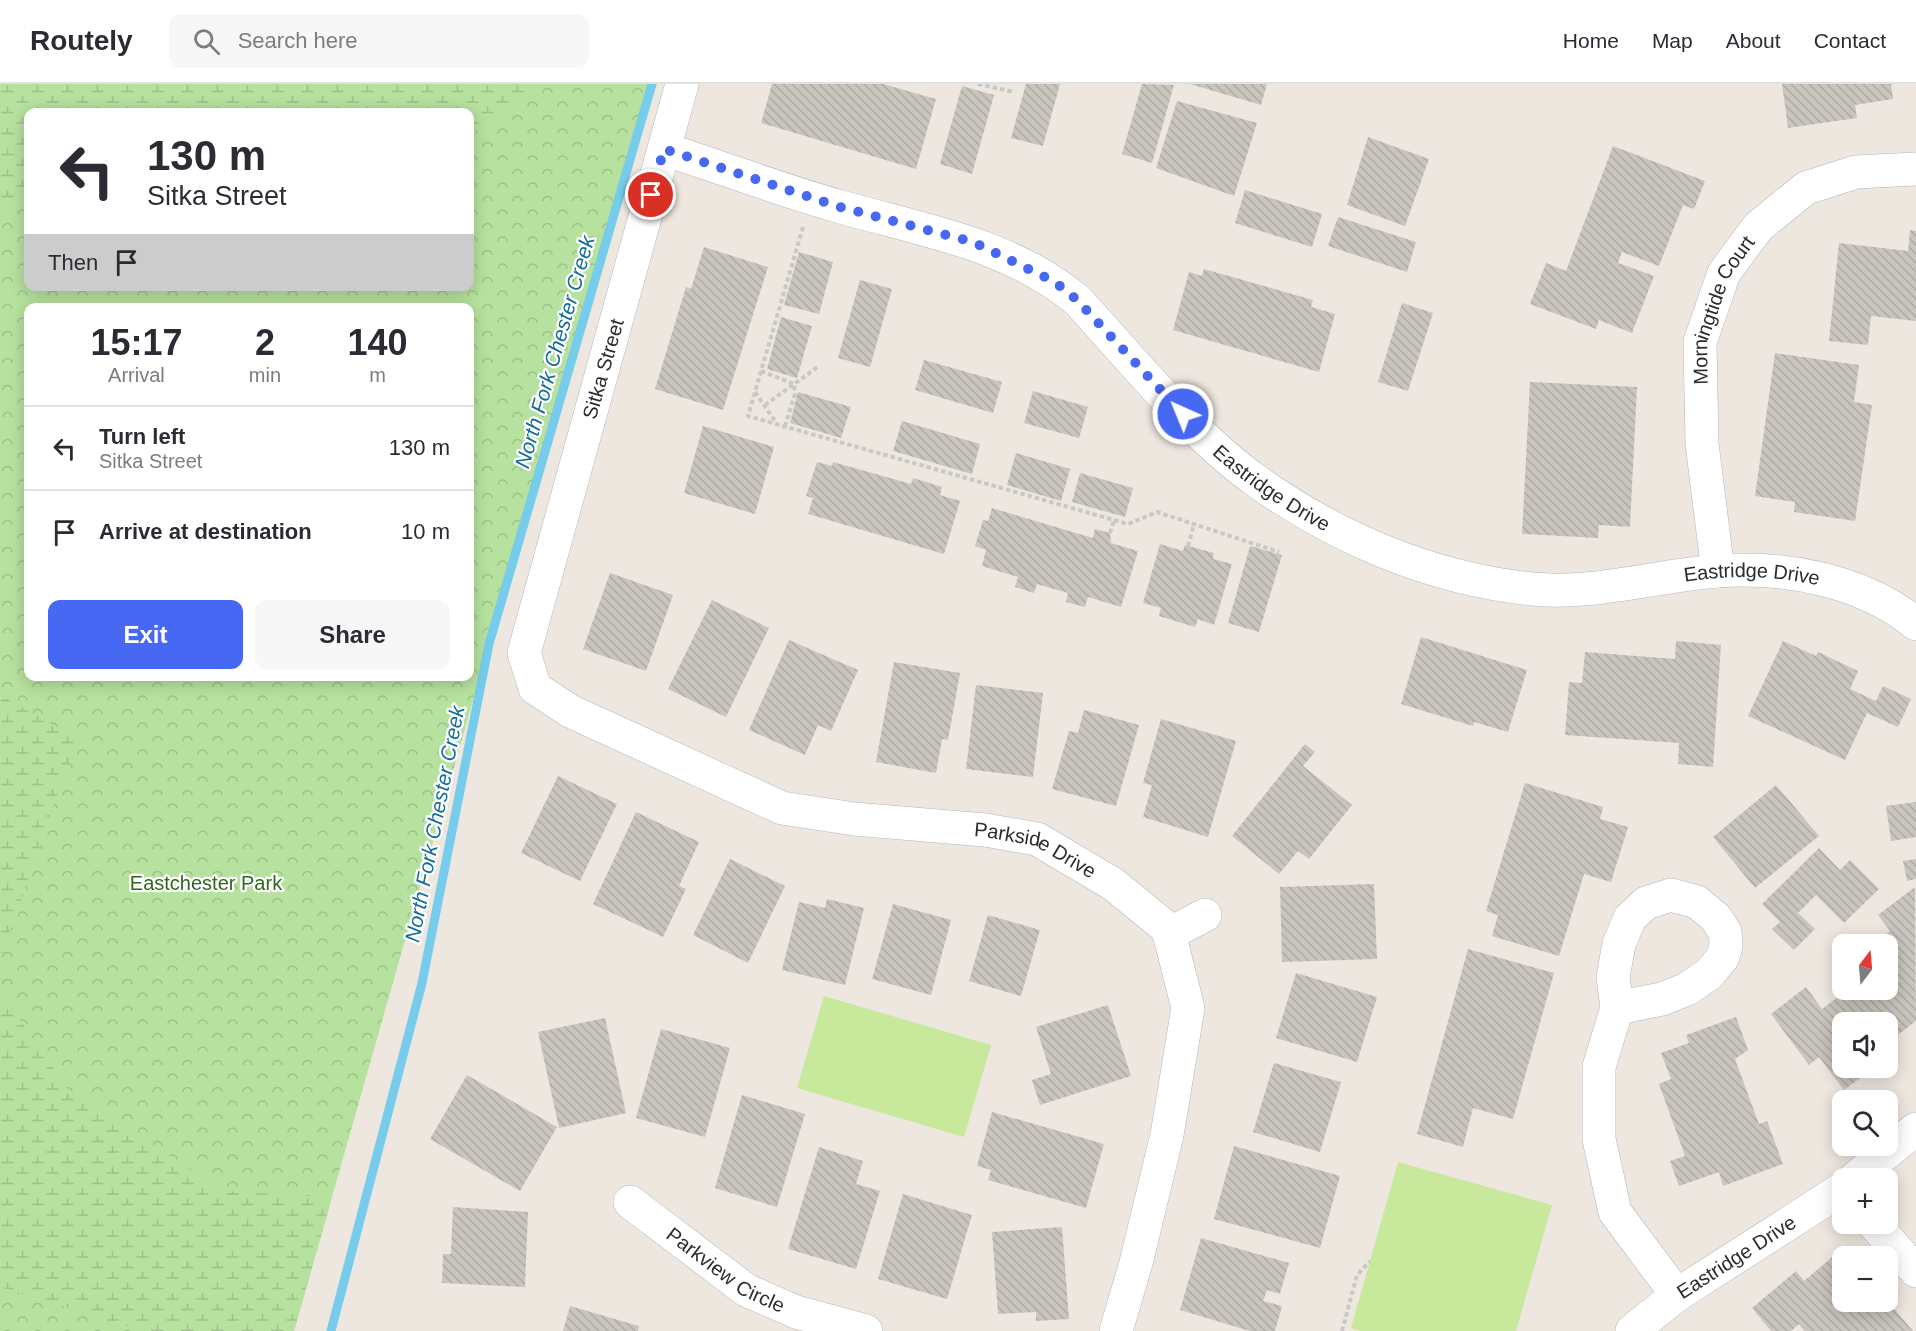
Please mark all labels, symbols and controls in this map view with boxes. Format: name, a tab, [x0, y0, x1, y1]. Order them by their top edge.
search box	[169, 14, 589, 68]
text: Routely	[30, 25, 133, 56]
icon: search	[190, 25, 223, 58]
text: Search here	[238, 28, 358, 53]
text: Home	[1563, 29, 1619, 52]
text: Map	[1652, 29, 1693, 52]
text: About	[1726, 29, 1781, 52]
text: Contact	[1814, 29, 1886, 52]
icon: left	[48, 132, 126, 210]
text: 130 m	[147, 132, 266, 179]
pin	[625, 169, 676, 220]
icon: arrive	[634, 178, 667, 211]
text: Sitka Street	[147, 181, 287, 211]
street label: Morningtide Court	[1689, 231, 1759, 385]
water label: North Fork Chester Creek	[510, 232, 599, 471]
icon: arrive	[110, 246, 143, 279]
text: Then	[48, 250, 98, 275]
street label: Sitka Street	[578, 316, 628, 422]
text: 15:17	[90, 322, 182, 363]
text: 2	[255, 322, 275, 363]
text: 140	[347, 322, 408, 363]
text: Arrival	[108, 364, 165, 386]
text: min	[249, 364, 281, 386]
text: m	[369, 364, 386, 386]
position arrow	[1151, 382, 1215, 446]
text: Turn left	[99, 424, 185, 449]
icon: left	[48, 432, 81, 465]
text: 130 m	[389, 435, 450, 460]
street label: Eastridge Drive	[1209, 440, 1334, 535]
text: Sitka Street	[99, 450, 202, 472]
icon: arrive	[48, 516, 81, 549]
text: Arrive at destination	[99, 519, 312, 544]
text: 10 m	[401, 519, 450, 544]
street label: Eastridge Drive	[1682, 559, 1822, 589]
button: Exit	[48, 600, 243, 669]
button: Share	[255, 600, 450, 669]
water label: North Fork Chester Creek	[400, 702, 469, 944]
street label: Parkside Drive	[974, 818, 1100, 882]
park label: Eastchester Park	[130, 872, 283, 894]
north arrow	[1832, 934, 1898, 1000]
map controls	[1832, 934, 1898, 1312]
button: sound	[1832, 1012, 1898, 1078]
button: search	[1832, 1090, 1898, 1156]
button: +	[1832, 1168, 1898, 1234]
street label: Eastridge Drive	[1673, 1211, 1800, 1303]
street label: Parkview Circle	[662, 1223, 788, 1317]
button: −	[1832, 1246, 1898, 1312]

